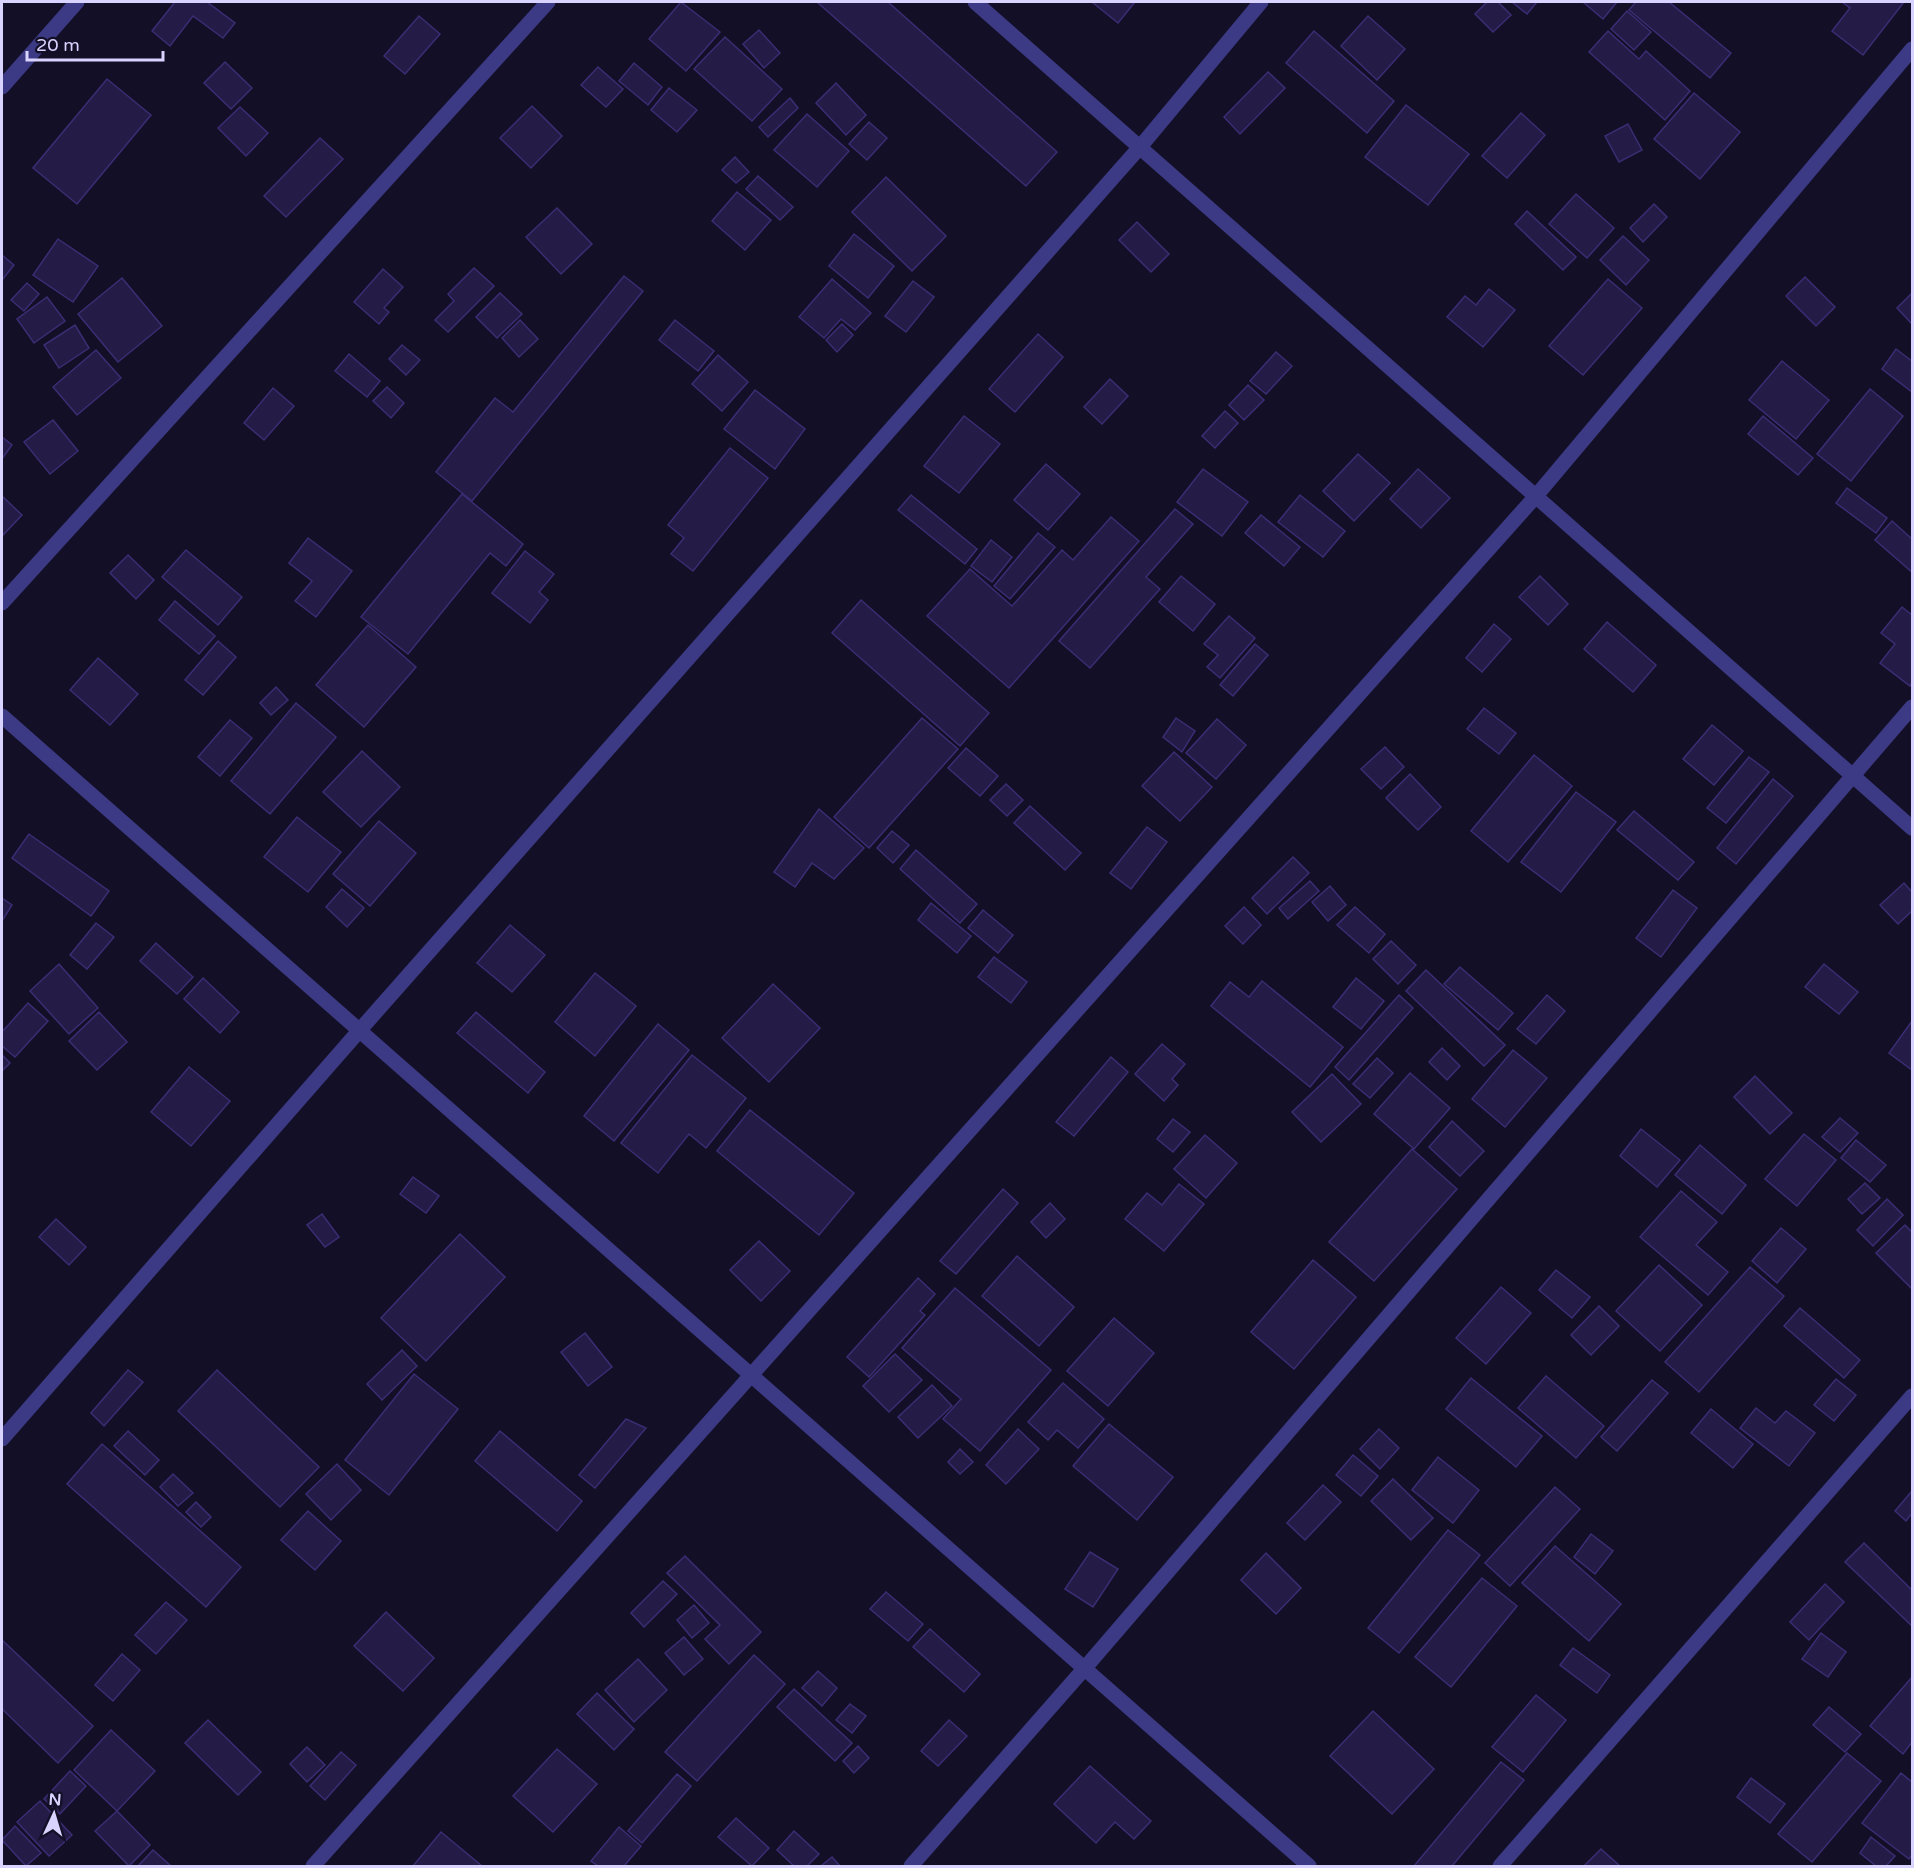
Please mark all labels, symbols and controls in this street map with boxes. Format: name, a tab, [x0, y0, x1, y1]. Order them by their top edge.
scale bar	[27, 24, 164, 62]
text: 20 m	[36, 34, 80, 56]
north arrow	[24, 1784, 84, 1844]
text: N	[48, 1790, 62, 1810]

